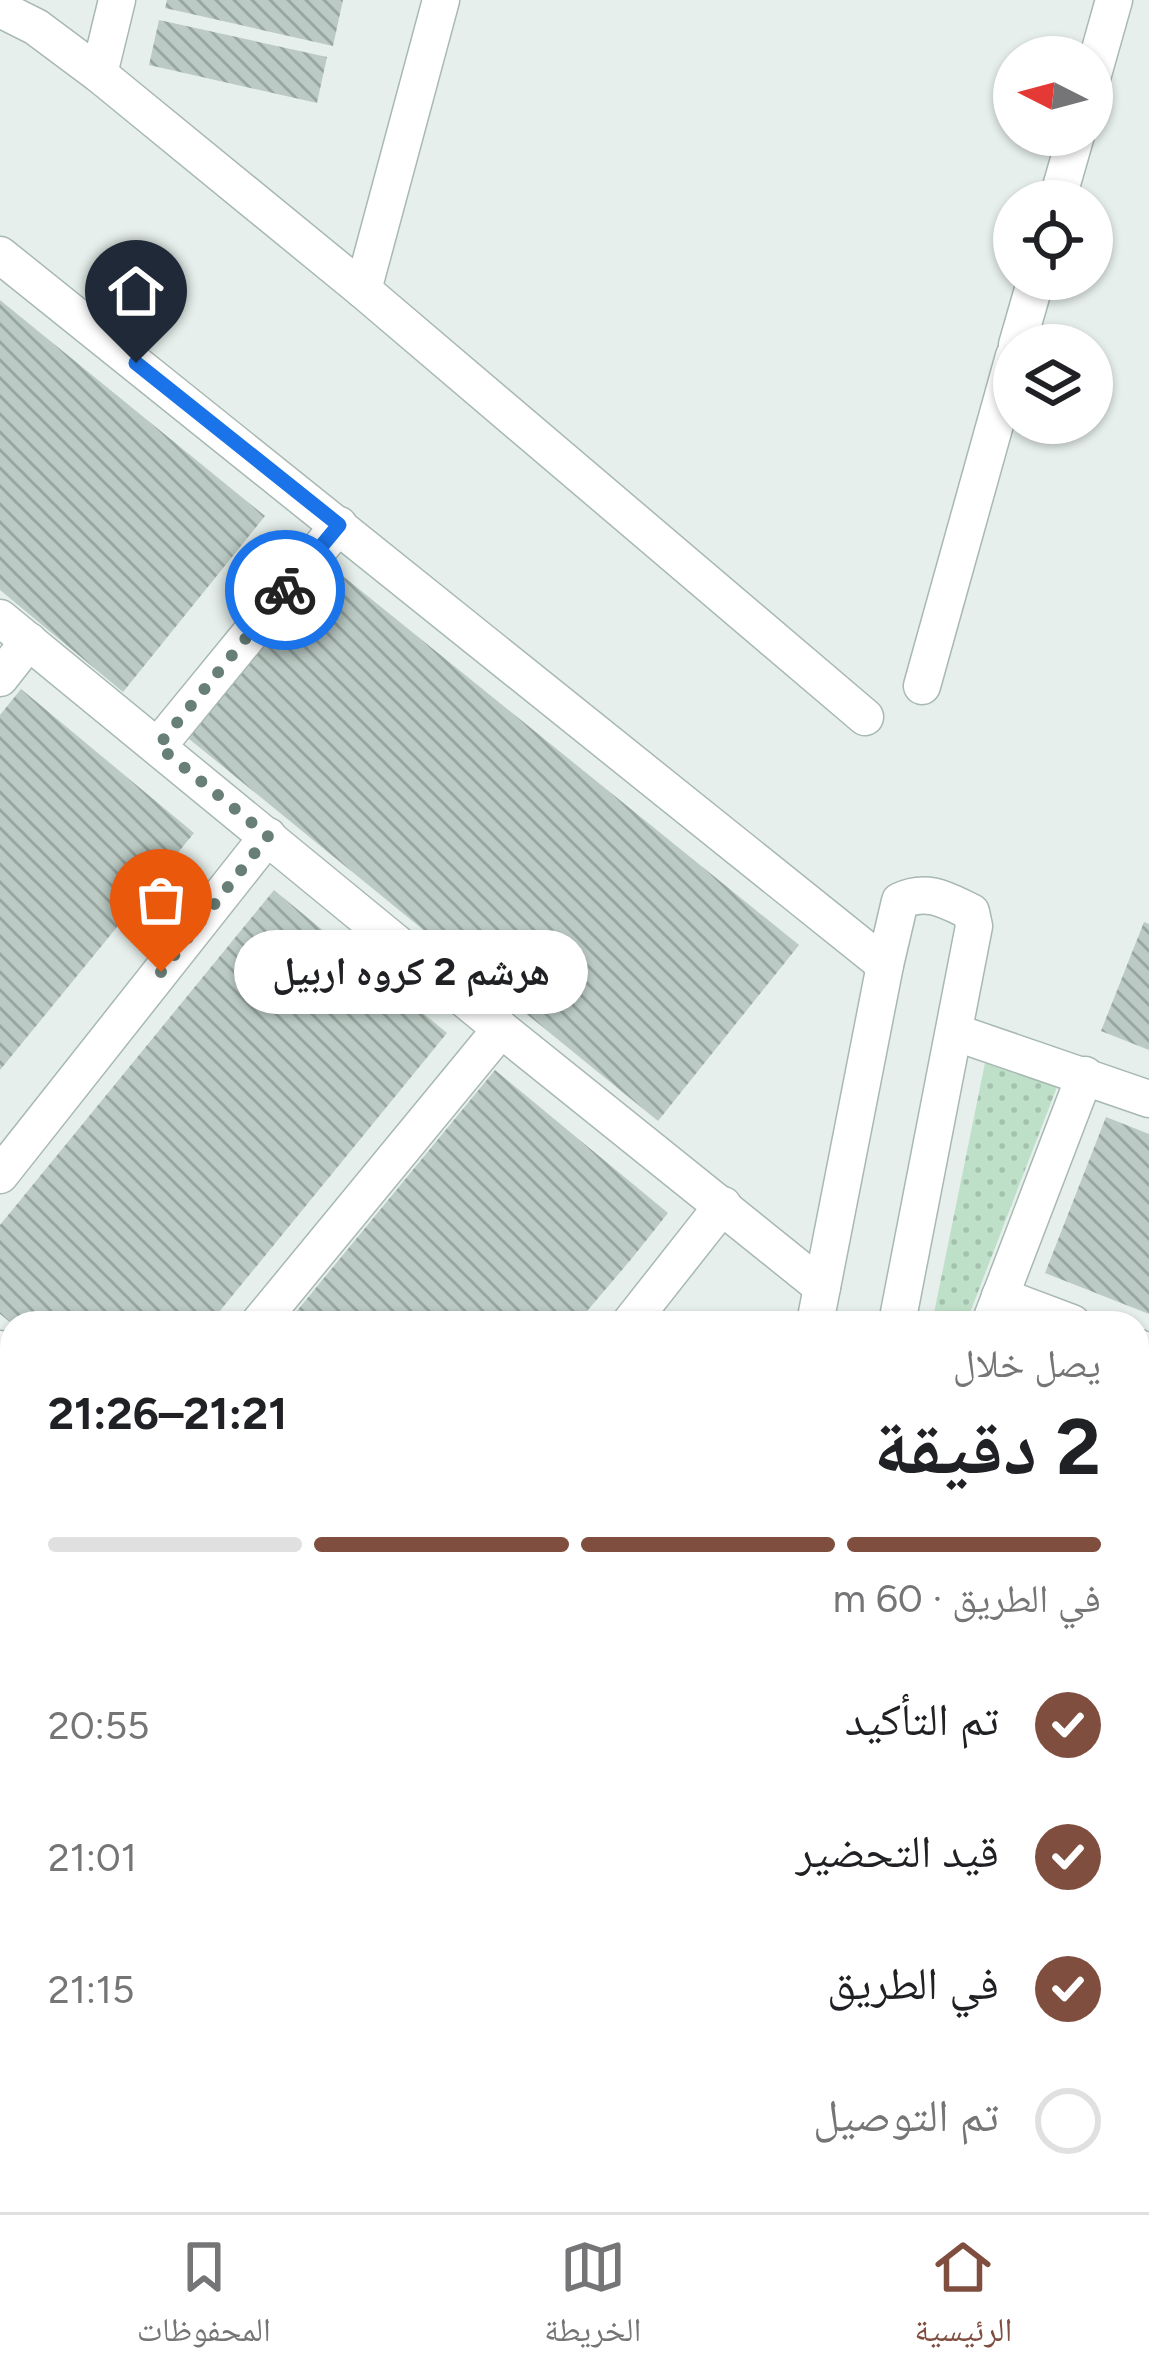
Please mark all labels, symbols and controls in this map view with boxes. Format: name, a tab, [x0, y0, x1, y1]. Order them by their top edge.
north arrow	[993, 36, 1113, 156]
map controls	[993, 36, 1113, 444]
button: locate	[993, 180, 1113, 300]
pin	[85, 240, 187, 363]
icon: home	[103, 258, 169, 324]
button: layers	[993, 324, 1113, 444]
courier	[225, 530, 345, 650]
icon: bike	[252, 557, 318, 623]
pin	[110, 849, 212, 972]
icon: bag	[128, 867, 194, 933]
callout: هرشم 2 كروه اربيل	[233, 930, 587, 1014]
text: هرشم 2 كروه اربيل	[272, 948, 550, 995]
text: يصل خلال	[953, 1340, 1101, 1387]
text: 21:21–21:26	[48, 1386, 287, 1440]
text: 2 دقيقة	[873, 1400, 1101, 1494]
text: في الطريق · 60 m	[833, 1575, 1101, 1622]
text: تم التأكيد	[845, 1692, 999, 1746]
icon: check	[1035, 1692, 1101, 1758]
text: 20:55	[48, 1702, 150, 1749]
text: قيد التحضير	[796, 1824, 999, 1878]
icon: check	[1035, 1824, 1101, 1890]
text: 21:01	[48, 1834, 137, 1881]
text: في الطريق	[827, 1956, 999, 2010]
icon: check	[1035, 1956, 1101, 2022]
text: 21:15	[48, 1966, 134, 2013]
text: تم التوصيل	[813, 2088, 999, 2142]
tab: المحفوظات	[137, 2234, 271, 2362]
tab: الخريطة	[544, 2234, 641, 2362]
tab: الرئيسية	[915, 2234, 1012, 2362]

